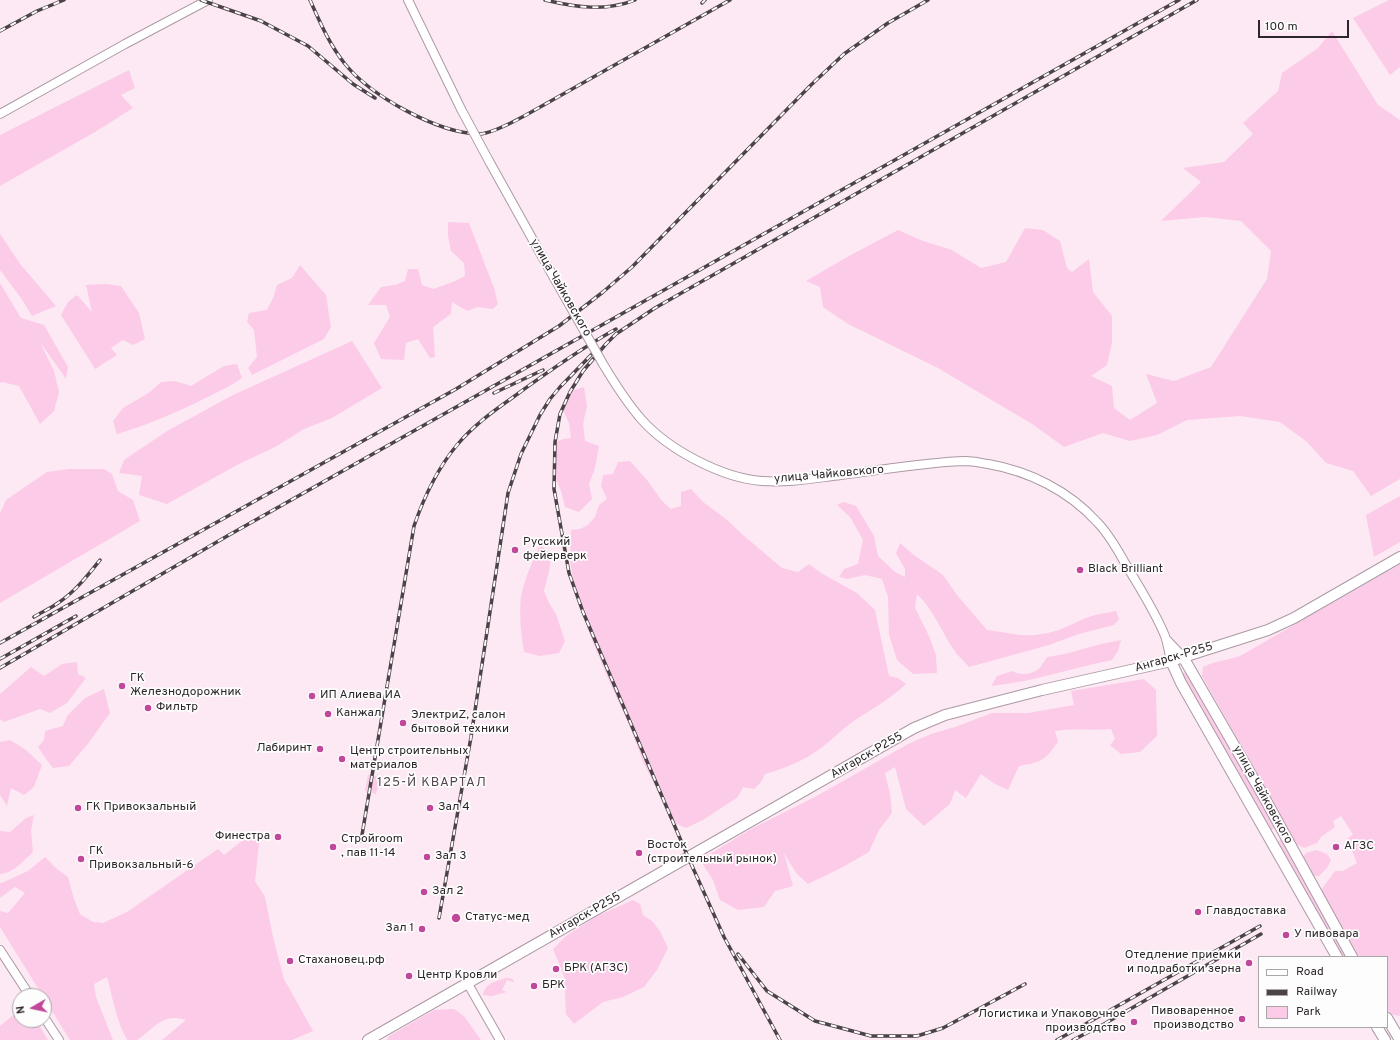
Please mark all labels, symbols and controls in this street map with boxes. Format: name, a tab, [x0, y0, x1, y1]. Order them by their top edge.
scale bar	[1260, 12, 1351, 38]
text: 100 m	[1265, 19, 1298, 35]
street label: улица Чайковского	[526, 237, 594, 339]
street label: улица Чайковского	[773, 463, 885, 487]
place label: Русский фейерверк	[523, 536, 587, 564]
marker: Русский фейерверк	[510, 545, 520, 555]
place label: Black Brilliant	[1088, 563, 1163, 577]
marker: Black Brilliant	[1075, 565, 1085, 575]
street label: Ангарск-Р255	[1133, 640, 1215, 676]
place label: ГК Железнодорожник	[130, 672, 241, 700]
marker: ГК Железнодорожник	[117, 681, 127, 691]
place label: ИП Алиева ИА	[320, 689, 401, 703]
marker: ИП Алиева ИА	[307, 691, 317, 701]
place label: Фильтр	[156, 701, 198, 715]
marker: Фильтр	[143, 703, 153, 713]
place label: Канжал	[336, 707, 381, 721]
marker: Канжал	[323, 709, 333, 719]
place label: ЭлектриZ, салон бытовой техники	[411, 709, 509, 737]
marker: ЭлектриZ, салон бытовой техники	[398, 718, 408, 728]
street label: Ангарск-Р255	[829, 730, 905, 782]
place label: Лабиринт	[256, 742, 312, 756]
street label: улица Чайковского	[1229, 743, 1295, 847]
marker: Лабиринт	[315, 744, 325, 754]
place label: Центр строительных материалов	[350, 745, 468, 773]
marker: Центр строительных материалов	[337, 754, 347, 764]
district label: 125-Й КВАРТАЛ	[377, 775, 487, 791]
place label: ГК Привокзальный	[86, 801, 196, 815]
place label: Зал 4	[438, 801, 470, 815]
marker: ГК Привокзальный	[73, 803, 83, 813]
marker: Зал 4	[425, 803, 435, 813]
place label: Финестра	[215, 830, 270, 844]
marker: Финестра	[273, 832, 283, 842]
place label: Стройroom , пав 11-14	[341, 833, 403, 861]
place label: Восток (строительный рынок)	[647, 839, 777, 867]
place label: АГЗС	[1344, 840, 1374, 854]
marker: Стройroom , пав 11-14	[328, 842, 338, 852]
marker: АГЗС	[1331, 842, 1341, 852]
place label: ГК Привокзальный-6	[89, 845, 194, 873]
marker: Восток (строительный рынок)	[634, 848, 644, 858]
place label: Зал 3	[435, 850, 466, 864]
marker: Зал 3	[422, 852, 432, 862]
marker: ГК Привокзальный-6	[76, 854, 86, 864]
place label: Зал 2	[432, 885, 464, 899]
marker: Зал 2	[419, 887, 429, 897]
street label: Ангарск-Р255	[547, 890, 623, 942]
place label: Главдоставка	[1206, 905, 1286, 919]
marker: Главдоставка	[1193, 907, 1203, 917]
place label: Статус-мед	[465, 911, 530, 925]
marker: Статус-мед	[450, 912, 462, 924]
place label: Зал 1	[385, 922, 414, 936]
marker: Зал 1	[417, 924, 427, 934]
place label: У пивовара	[1294, 928, 1359, 942]
marker: У пивовара	[1281, 930, 1291, 940]
place label: Отедление приемки и подработки зерна	[1125, 949, 1241, 977]
place label: Стахановец.рф	[298, 954, 385, 968]
marker: Стахановец.рф	[285, 956, 295, 966]
legend	[1258, 956, 1388, 1028]
marker: Отедление приемки и подработки зерна	[1244, 958, 1254, 968]
place label: БРК (АГЗС)	[564, 962, 628, 976]
marker: БРК (АГЗС)	[551, 964, 561, 974]
text: Road	[1296, 964, 1324, 980]
place label: Центр Кровли	[417, 969, 497, 983]
marker: Центр Кровли	[404, 971, 414, 981]
place label: БРК	[542, 979, 565, 993]
marker: БРК	[529, 981, 539, 991]
text: Railway	[1296, 984, 1337, 1000]
north arrow	[12, 988, 52, 1028]
text: Park	[1296, 1004, 1321, 1020]
text: N	[14, 1005, 29, 1015]
place label: Пивоваренное производство	[1151, 1005, 1234, 1033]
place label: Логистика и Упаковочное производство	[978, 1008, 1126, 1036]
marker: Пивоваренное производство	[1237, 1014, 1247, 1024]
marker: Логистика и Упаковочное производство	[1129, 1017, 1139, 1027]

